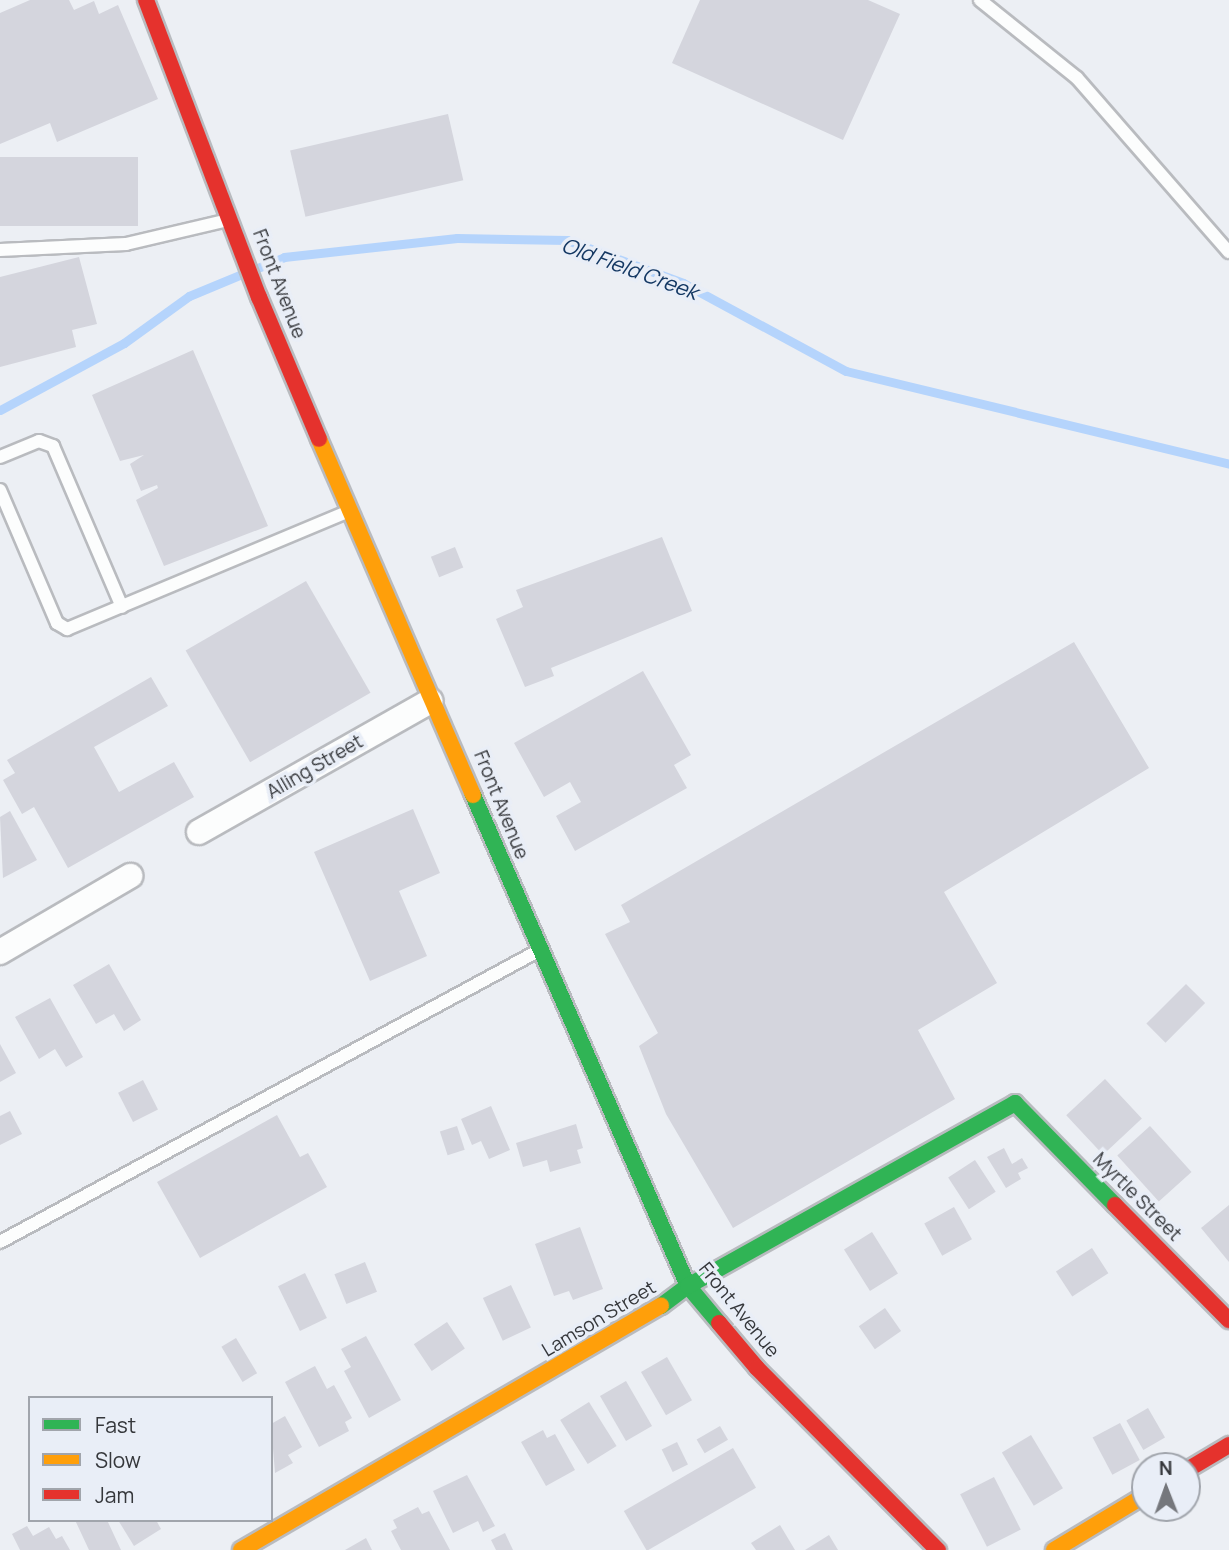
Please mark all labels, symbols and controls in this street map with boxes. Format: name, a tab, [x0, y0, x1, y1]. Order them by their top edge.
street label: Front Avenue	[248, 226, 310, 342]
water label: Old Field Creek	[558, 232, 702, 304]
street label: Alling Street	[263, 730, 367, 804]
street label: Front Avenue	[469, 747, 533, 863]
street label: Myrtle Street	[1088, 1148, 1186, 1246]
street label: Front Avenue	[694, 1258, 784, 1362]
street label: Lamson Street	[538, 1276, 660, 1362]
legend	[28, 1396, 273, 1522]
text: Fast	[95, 1411, 136, 1439]
text: Slow	[95, 1446, 141, 1474]
north arrow	[1131, 1452, 1201, 1522]
text: N	[1159, 1455, 1173, 1481]
text: Jam	[95, 1481, 134, 1509]

